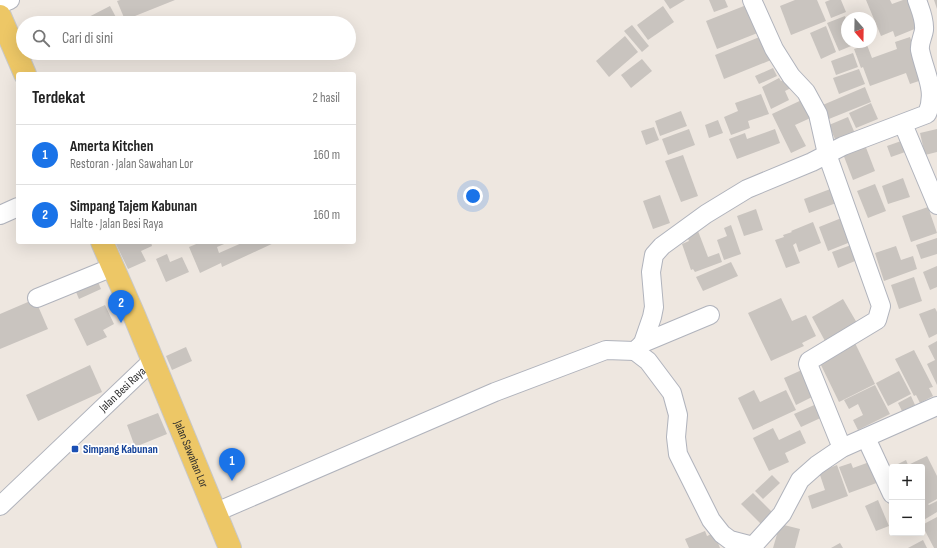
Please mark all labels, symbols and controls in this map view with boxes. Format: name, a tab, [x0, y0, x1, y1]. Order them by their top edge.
north arrow	[841, 12, 877, 48]
search box	[16, 16, 356, 60]
icon: search	[30, 27, 52, 49]
text: Cari di sini	[62, 29, 113, 48]
text: Terdekat	[32, 88, 85, 108]
text: 2 hasil	[313, 90, 340, 106]
text: Amerta Kitchen	[70, 137, 153, 156]
text: 1	[42, 147, 48, 163]
text: 160 m	[314, 147, 340, 163]
text: Restoran · Jalan Sawahan Lor	[70, 156, 193, 172]
your location	[463, 186, 483, 206]
text: Simpang Tajem Kabunan	[70, 197, 197, 216]
text: 2	[42, 207, 48, 223]
text: 160 m	[314, 207, 340, 223]
text: Halte · Jalan Besi Raya	[70, 216, 163, 232]
pin: 2	[108, 290, 134, 323]
street label: Jalan Besi Raya	[95, 363, 149, 416]
street label: Jalan Sawahan Lor	[170, 417, 212, 490]
place label: Simpang Kabunan	[83, 442, 158, 457]
marker: Simpang Kabunan	[70, 444, 80, 454]
pin: 1	[219, 448, 245, 481]
map controls	[889, 464, 925, 536]
button: +	[889, 464, 925, 500]
button: −	[889, 500, 925, 536]

